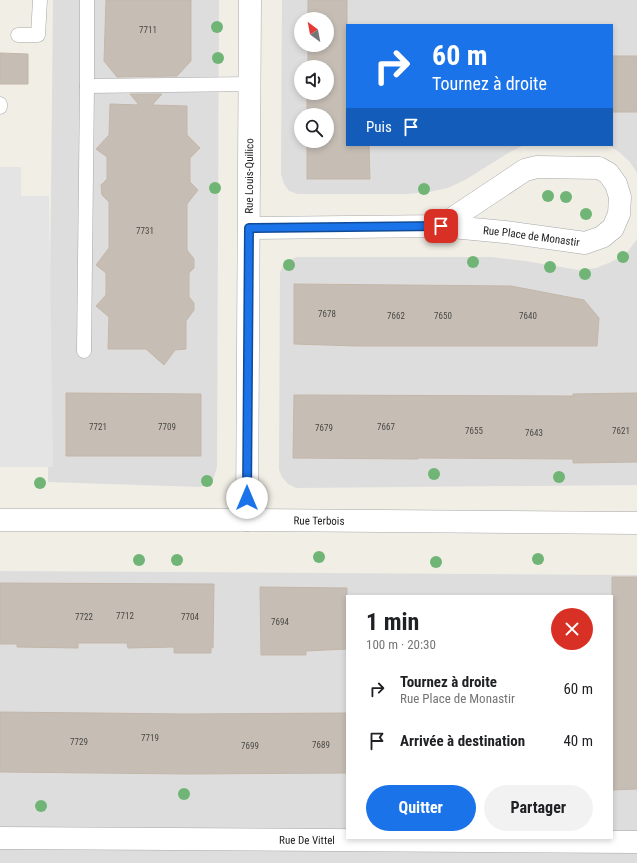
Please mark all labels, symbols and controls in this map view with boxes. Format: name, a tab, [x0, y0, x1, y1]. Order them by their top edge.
north arrow	[294, 12, 334, 52]
map controls	[294, 12, 334, 148]
house number: 7711	[139, 25, 157, 35]
text: 60 m	[432, 39, 488, 72]
icon: right	[366, 40, 418, 92]
button: sound	[294, 60, 334, 100]
text: Tournez à droite	[432, 73, 547, 94]
button: search	[294, 108, 334, 148]
icon: arrive	[400, 116, 422, 138]
text: Puis	[366, 118, 392, 136]
street label: Rue Louis-Quilico	[243, 138, 256, 214]
pin	[424, 209, 458, 243]
icon: arrive	[430, 215, 452, 237]
street label: Rue Place de Monastir	[482, 224, 581, 249]
house number: 7731	[136, 226, 154, 236]
house number: 7678	[318, 309, 336, 319]
house number: 7662	[387, 311, 405, 321]
house number: 7650	[434, 311, 452, 321]
house number: 7640	[519, 311, 537, 321]
house number: 7721	[89, 422, 107, 432]
house number: 7709	[158, 422, 176, 432]
house number: 7667	[377, 422, 395, 432]
house number: 7679	[315, 423, 333, 433]
house number: 7655	[465, 426, 483, 436]
house number: 7621	[612, 426, 630, 436]
house number: 7643	[525, 428, 543, 438]
position arrow	[226, 477, 268, 519]
street label: Rue Terbois	[293, 514, 344, 528]
text: 1 min	[366, 608, 419, 636]
button: close	[551, 608, 593, 650]
house number: 7712	[116, 611, 134, 621]
house number: 7722	[75, 612, 93, 622]
house number: 7704	[181, 612, 199, 622]
house number: 7694	[271, 617, 289, 627]
text: 100 m · 20:30	[366, 637, 436, 652]
text: Tournez à droite	[400, 673, 497, 691]
icon: right	[366, 678, 388, 700]
text: 60 m	[563, 680, 593, 698]
text: Rue Place de Monastir	[400, 691, 515, 706]
icon: arrive	[366, 730, 388, 752]
text: Arrivée à destination	[400, 732, 525, 750]
text: 40 m	[563, 732, 593, 750]
house number: 7719	[141, 733, 159, 743]
house number: 7729	[70, 737, 88, 747]
house number: 7689	[312, 740, 330, 750]
house number: 7699	[241, 741, 259, 751]
button: Quitter	[366, 785, 476, 831]
button: Partager	[484, 785, 593, 831]
street label: Rue De Vittel	[279, 834, 335, 847]

